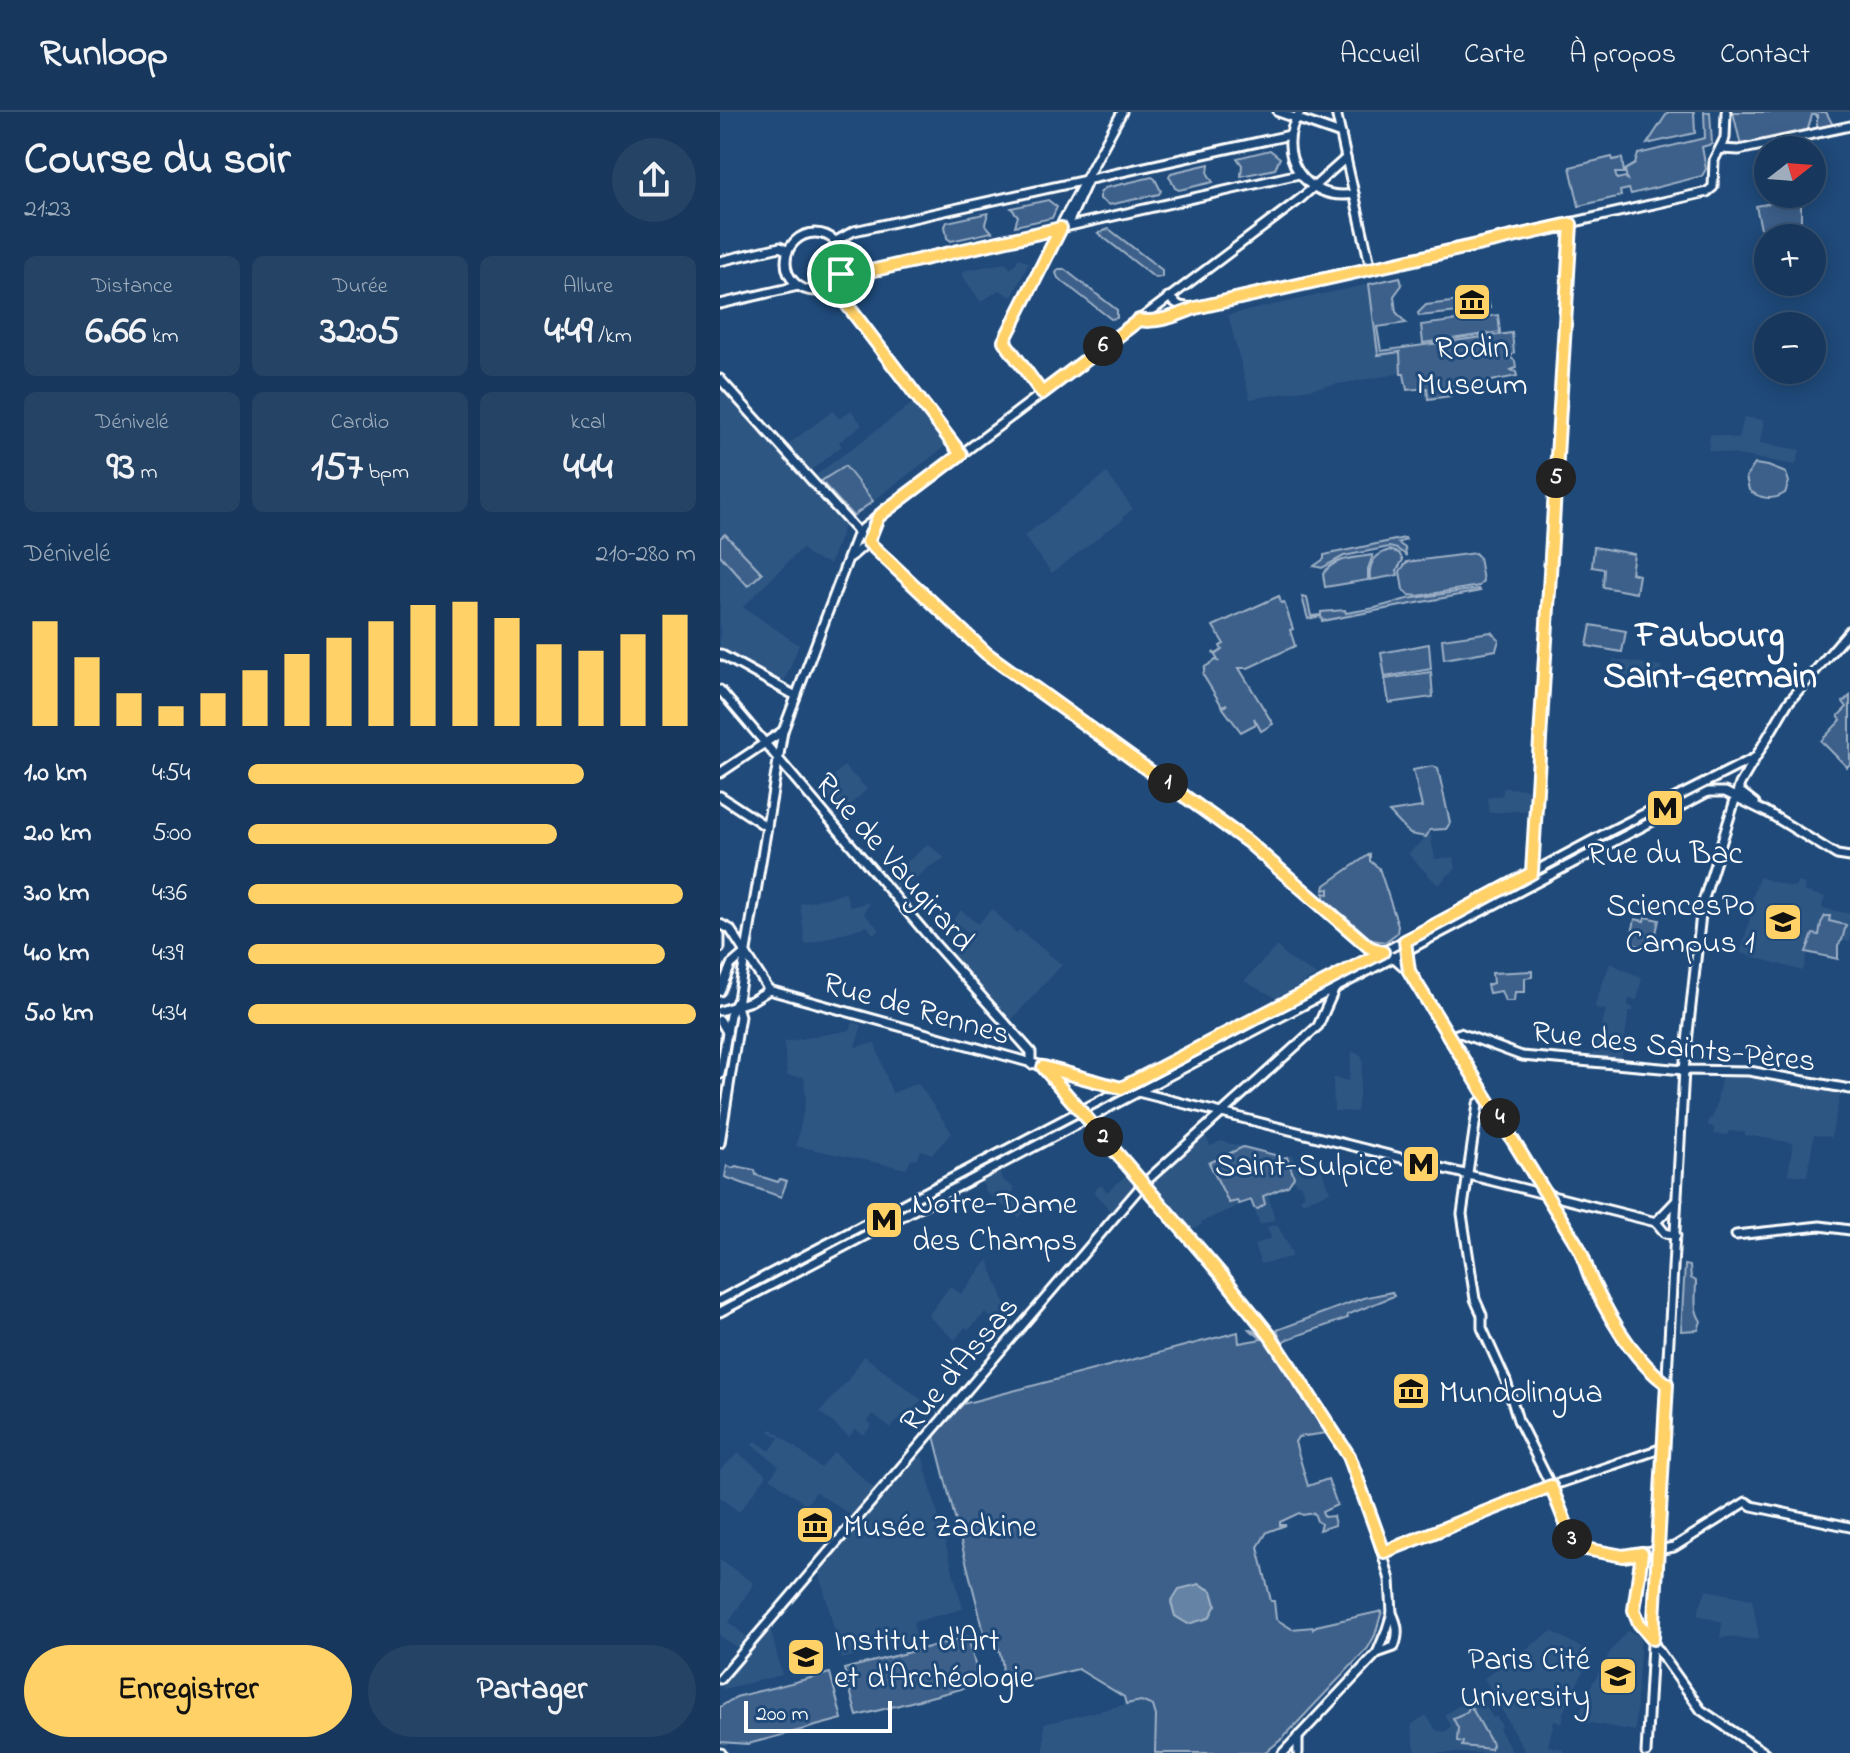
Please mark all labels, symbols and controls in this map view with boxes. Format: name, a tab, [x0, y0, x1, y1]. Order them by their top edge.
text: Runloop	[40, 27, 168, 83]
text: Accueil	[1340, 35, 1420, 76]
text: Carte	[1464, 35, 1525, 76]
text: À propos	[1569, 35, 1676, 76]
text: Contact	[1720, 35, 1810, 76]
text: Course du soir	[24, 129, 290, 193]
north arrow	[1754, 136, 1826, 208]
map controls	[1754, 136, 1826, 384]
button: share	[612, 138, 696, 222]
text: 21:23	[24, 191, 71, 229]
button: +	[1754, 224, 1826, 296]
pin	[807, 240, 875, 308]
icon: arrive	[819, 252, 863, 296]
text: Distance	[91, 271, 173, 303]
text: Durée	[332, 271, 388, 303]
text: Allure	[563, 271, 613, 303]
museum icon: Rodin Museum	[1451, 281, 1493, 323]
text: 6.66	[85, 303, 146, 362]
text: 32:05	[320, 303, 400, 362]
text: 4:49	[544, 303, 593, 362]
button: −	[1754, 312, 1826, 384]
text: km	[146, 321, 179, 353]
text: /km	[593, 321, 632, 353]
pin: 6	[1083, 326, 1123, 366]
place label: Rodin Museum	[1416, 326, 1528, 410]
text: 6	[1098, 330, 1108, 362]
text: Dénivelé	[95, 407, 169, 439]
text: Cardio	[331, 407, 389, 439]
text: kcal	[571, 407, 605, 439]
text: 93	[106, 439, 135, 498]
text: 157	[311, 439, 363, 498]
text: 444	[563, 439, 613, 498]
text: m	[135, 457, 158, 489]
text: bpm	[363, 457, 409, 489]
pin: 5	[1536, 458, 1576, 498]
text: 5	[1550, 462, 1562, 494]
text: Dénivelé	[24, 536, 111, 574]
text: 210–280 m	[596, 536, 696, 574]
district label: Faubourg Saint-Germain	[1603, 611, 1817, 705]
text: 1.0 km	[24, 755, 87, 793]
text: 4:54	[152, 755, 191, 793]
street label: Rue de Vaugirard	[802, 763, 985, 963]
pin: 1	[1148, 763, 1188, 803]
text: 1	[1165, 767, 1172, 799]
metro station icon: Rue du Bac	[1644, 787, 1686, 829]
text: 2.0 km	[24, 815, 92, 853]
text: 5:00	[152, 815, 192, 853]
place label: Rue du Bac	[1587, 832, 1744, 879]
text: 3.0 km	[24, 875, 89, 913]
text: 4:36	[152, 875, 187, 913]
place label: SciencesPo Campus 1	[1606, 884, 1755, 968]
school or university icon: SciencesPo Campus 1	[1762, 901, 1804, 943]
text: 4.0 km	[24, 935, 89, 973]
text: 4:39	[152, 935, 184, 973]
street label: Rue de Rennes	[817, 961, 1015, 1060]
text: 5.0 km	[24, 995, 93, 1033]
text: 4:34	[152, 995, 186, 1033]
street label: Rue des Saints-Pères	[1530, 1010, 1818, 1087]
pin: 4	[1480, 1098, 1520, 1138]
text: 4	[1495, 1102, 1505, 1134]
pin: 2	[1083, 1117, 1123, 1157]
text: 2	[1098, 1121, 1108, 1153]
metro station icon: Saint-Sulpice	[1400, 1143, 1442, 1185]
place label: Saint-Sulpice	[1215, 1144, 1394, 1191]
place label: Notre-Dame des Champs	[912, 1182, 1078, 1266]
metro station icon: Notre-Dame des Champs	[863, 1199, 905, 1241]
street label: Rue d'Assas	[890, 1287, 1032, 1444]
museum icon: Mundolingua	[1390, 1370, 1432, 1412]
place label: Mundolingua	[1439, 1371, 1603, 1418]
museum icon: Musée Zadkine	[794, 1504, 836, 1546]
place label: Musée Zadkine	[843, 1505, 1038, 1552]
pin: 3	[1552, 1519, 1592, 1559]
text: 3	[1567, 1523, 1577, 1555]
place label: Institut d'Art et d'Archéologie	[834, 1619, 1035, 1703]
school or university icon: Institut d'Art et d'Archéologie	[785, 1636, 827, 1678]
place label: Paris Cité University	[1460, 1638, 1591, 1722]
button: Enregistrer	[24, 1645, 352, 1737]
button: Partager	[368, 1645, 696, 1737]
school or university icon: Paris Cité University	[1597, 1655, 1639, 1697]
scale bar	[744, 1697, 892, 1733]
text: 200 m	[756, 1699, 809, 1731]

